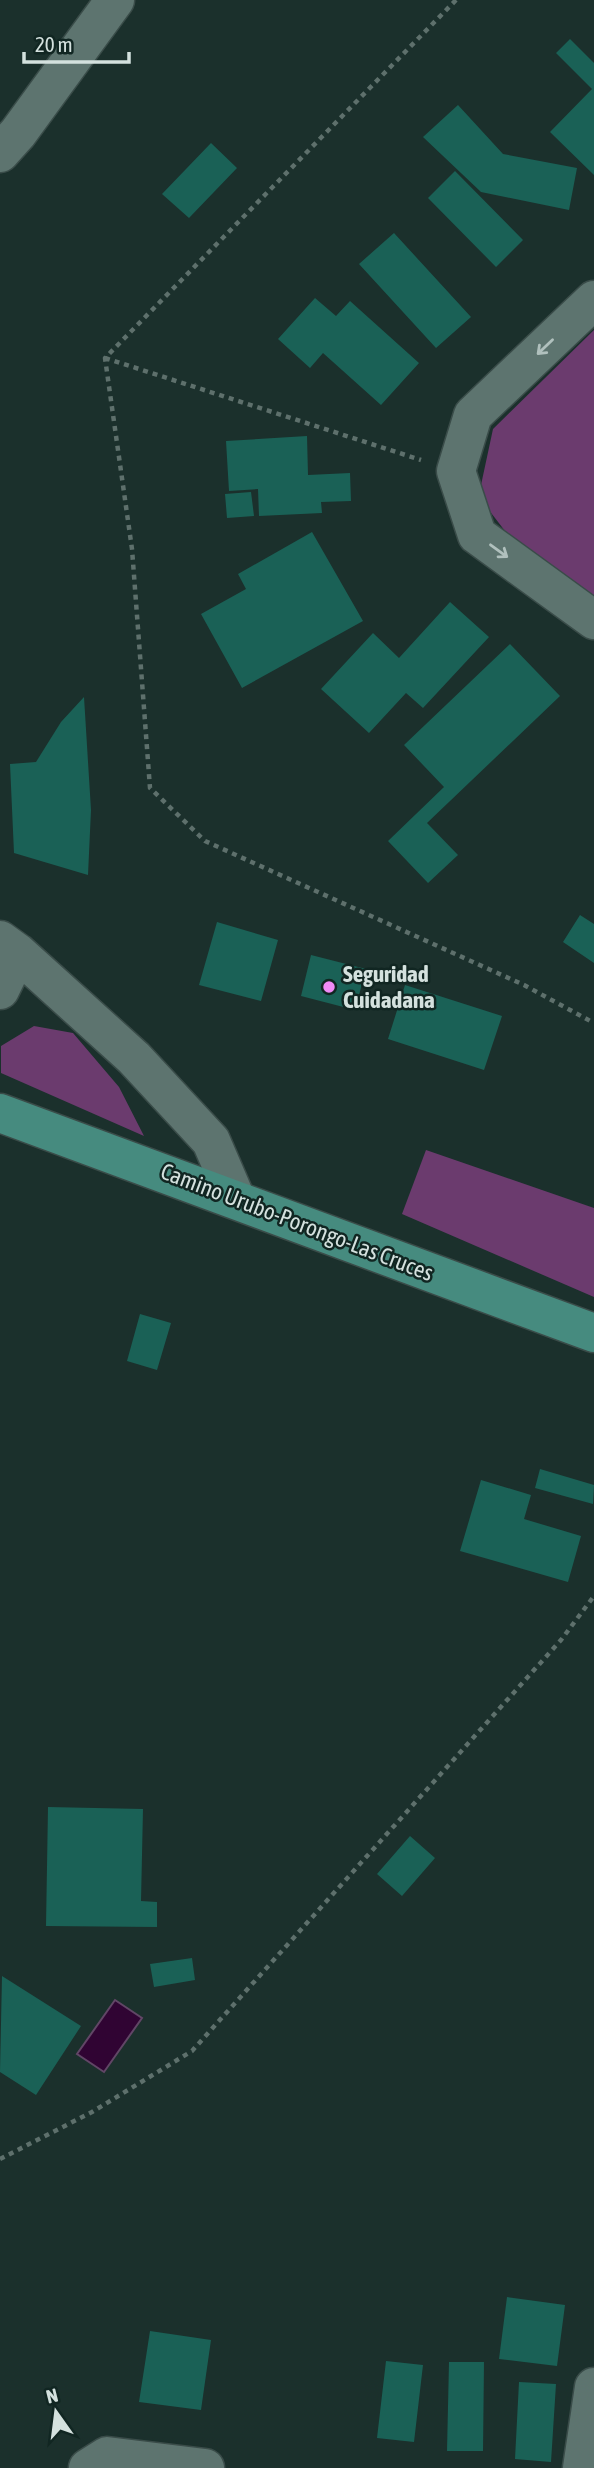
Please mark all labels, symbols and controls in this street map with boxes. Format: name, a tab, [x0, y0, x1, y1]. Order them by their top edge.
scale bar	[24, 21, 130, 65]
text: 20 m	[35, 32, 73, 56]
one-way arrow	[537, 338, 554, 355]
one-way arrow	[489, 544, 508, 558]
place label: Seguridad Cuidadana	[343, 961, 435, 1013]
marker: Seguridad Cuidadana	[321, 979, 337, 995]
street label: Camino Urubo-Porongo-Las Cruces	[157, 1158, 437, 1286]
north arrow	[21, 2377, 91, 2447]
text: N	[44, 2383, 60, 2408]

